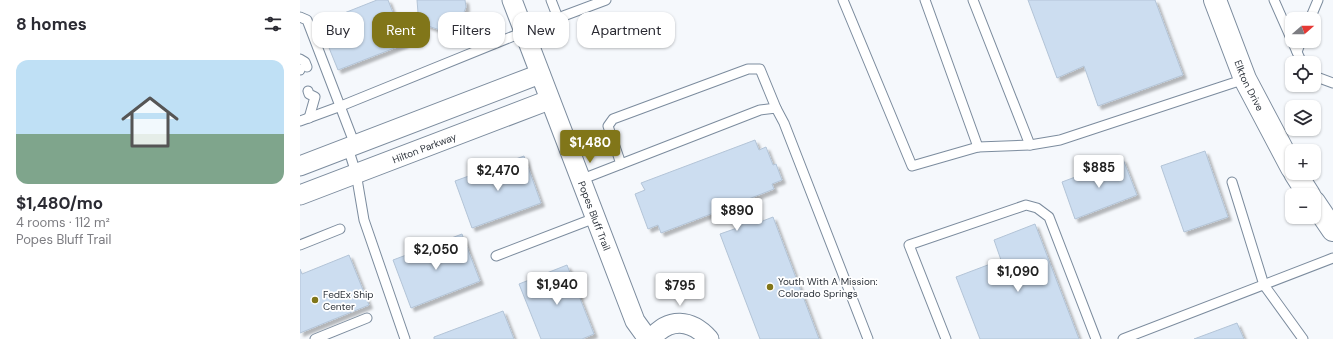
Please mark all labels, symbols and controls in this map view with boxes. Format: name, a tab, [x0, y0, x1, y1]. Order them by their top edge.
chip: Buy	[312, 12, 364, 48]
chip: Rent	[372, 12, 430, 48]
chip: Filters	[438, 12, 505, 48]
chip: New	[513, 12, 569, 48]
chip: Apartment	[577, 12, 675, 48]
north arrow	[1285, 12, 1321, 48]
map controls	[1285, 12, 1321, 224]
text: 8 homes	[16, 13, 87, 35]
icon: filters	[262, 13, 284, 35]
button: locate	[1285, 56, 1321, 92]
street label: Elkton Drive	[1231, 58, 1267, 113]
icon: home	[114, 86, 186, 158]
button: layers	[1285, 100, 1321, 136]
street label: Hilton Parkway	[391, 130, 459, 166]
pin: $1,480	[557, 130, 623, 164]
text: $1,480	[569, 134, 611, 151]
button: +	[1285, 144, 1321, 180]
pin: $885	[1075, 155, 1123, 189]
pin: $2,470	[465, 158, 531, 192]
text: $885	[1083, 159, 1115, 176]
text: $2,470	[476, 162, 520, 179]
street label: Popes Bluff Trail	[575, 179, 613, 252]
button: −	[1285, 188, 1321, 224]
text: $1,480/mo	[16, 192, 103, 214]
pin: $890	[713, 198, 761, 232]
text: $890	[720, 202, 754, 219]
text: 4 rooms · 112 m²	[16, 214, 110, 231]
text: Popes Bluff Trail	[16, 231, 111, 248]
pin: $2,050	[403, 237, 469, 271]
text: $2,050	[414, 241, 458, 258]
pin: $1,090	[985, 259, 1051, 293]
text: $1,090	[997, 263, 1039, 280]
pin: $1,940	[524, 272, 590, 306]
pin: $795	[656, 273, 704, 307]
place label: Youth With A Mission: Colorado Springs	[778, 275, 878, 300]
text: $1,940	[536, 276, 578, 293]
text: $795	[664, 277, 696, 294]
marker: Youth With A Mission: Colorado Springs	[765, 282, 775, 292]
place label: FedEx Ship Center	[323, 288, 374, 313]
marker: FedEx Ship Center	[310, 295, 320, 305]

